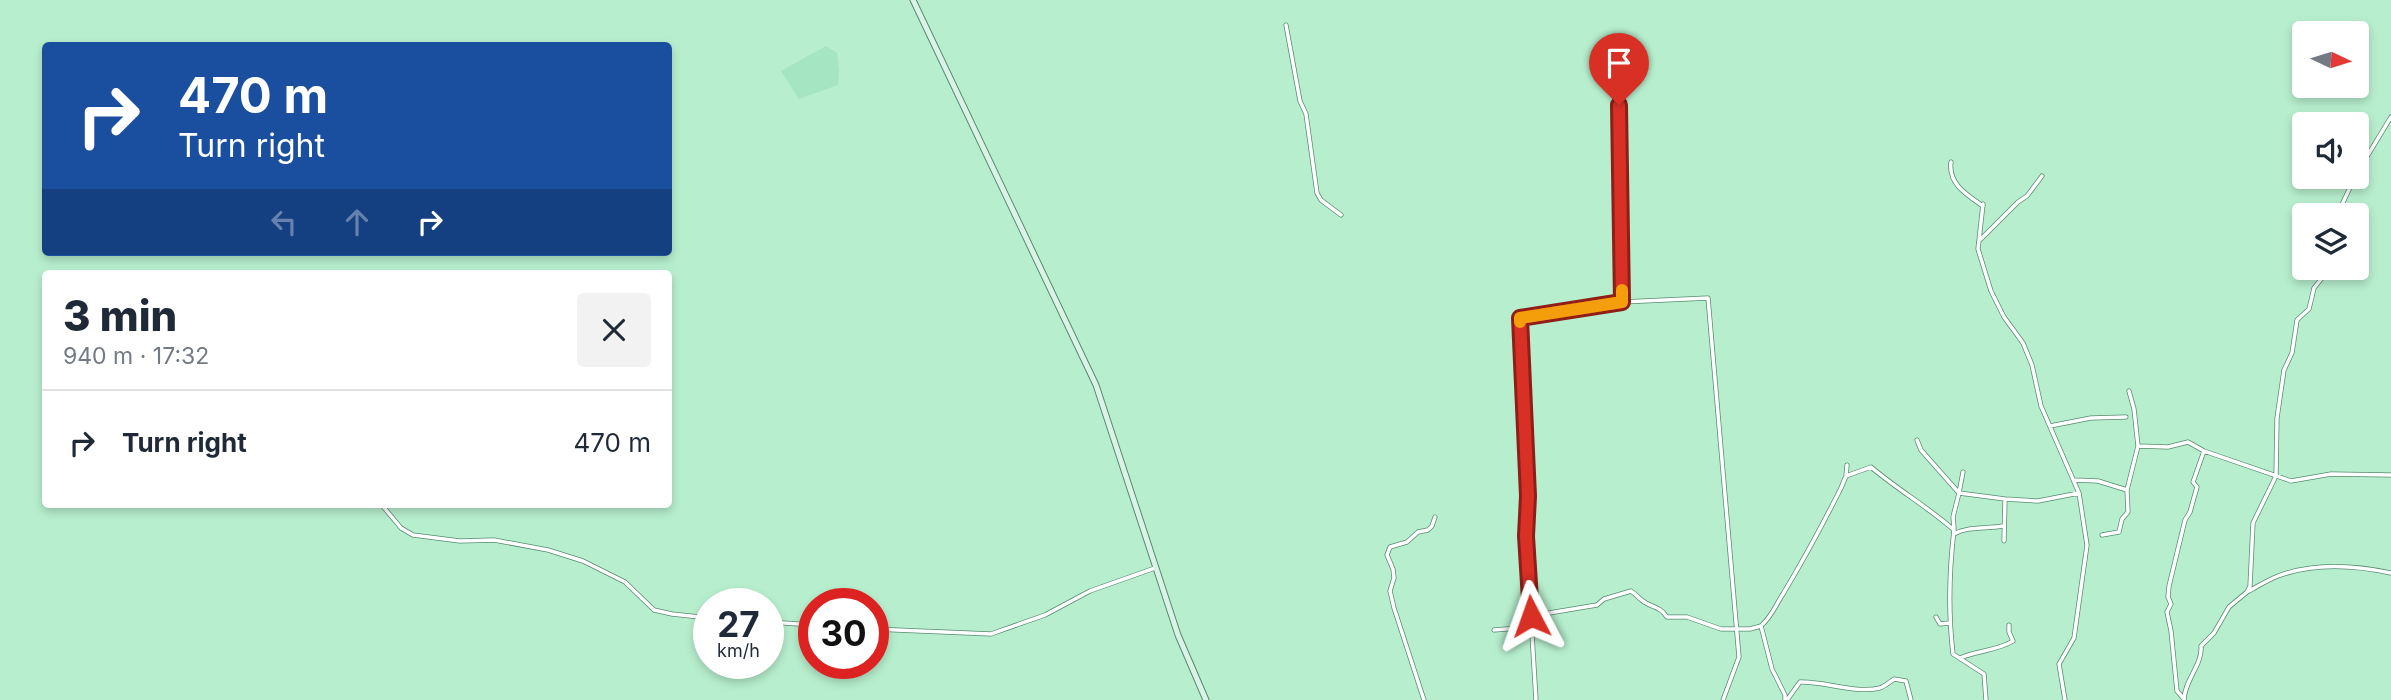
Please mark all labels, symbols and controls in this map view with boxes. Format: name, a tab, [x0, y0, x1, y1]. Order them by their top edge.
north arrow	[2292, 21, 2370, 98]
map controls	[2292, 21, 2369, 280]
pin	[1589, 33, 1649, 105]
icon: arrive	[1600, 44, 1638, 82]
text: 470 m	[178, 66, 328, 125]
icon: right	[63, 70, 154, 161]
button: sound	[2292, 112, 2369, 189]
text: Turn right	[178, 126, 325, 165]
icon: left	[265, 203, 303, 241]
icon: ahead	[338, 203, 376, 241]
icon: right	[411, 203, 449, 241]
button: layers	[2292, 203, 2369, 280]
text: 3 min	[63, 290, 177, 341]
button: close	[577, 293, 651, 367]
text: 940 m · 17:32	[63, 342, 209, 370]
icon: right	[63, 424, 101, 462]
text: Turn right	[122, 427, 247, 458]
text: 470 m	[573, 427, 651, 458]
position arrow	[1494, 579, 1568, 653]
speed limit sign: 30	[798, 588, 889, 679]
text: 27	[717, 603, 760, 645]
text: km/h	[717, 640, 760, 661]

